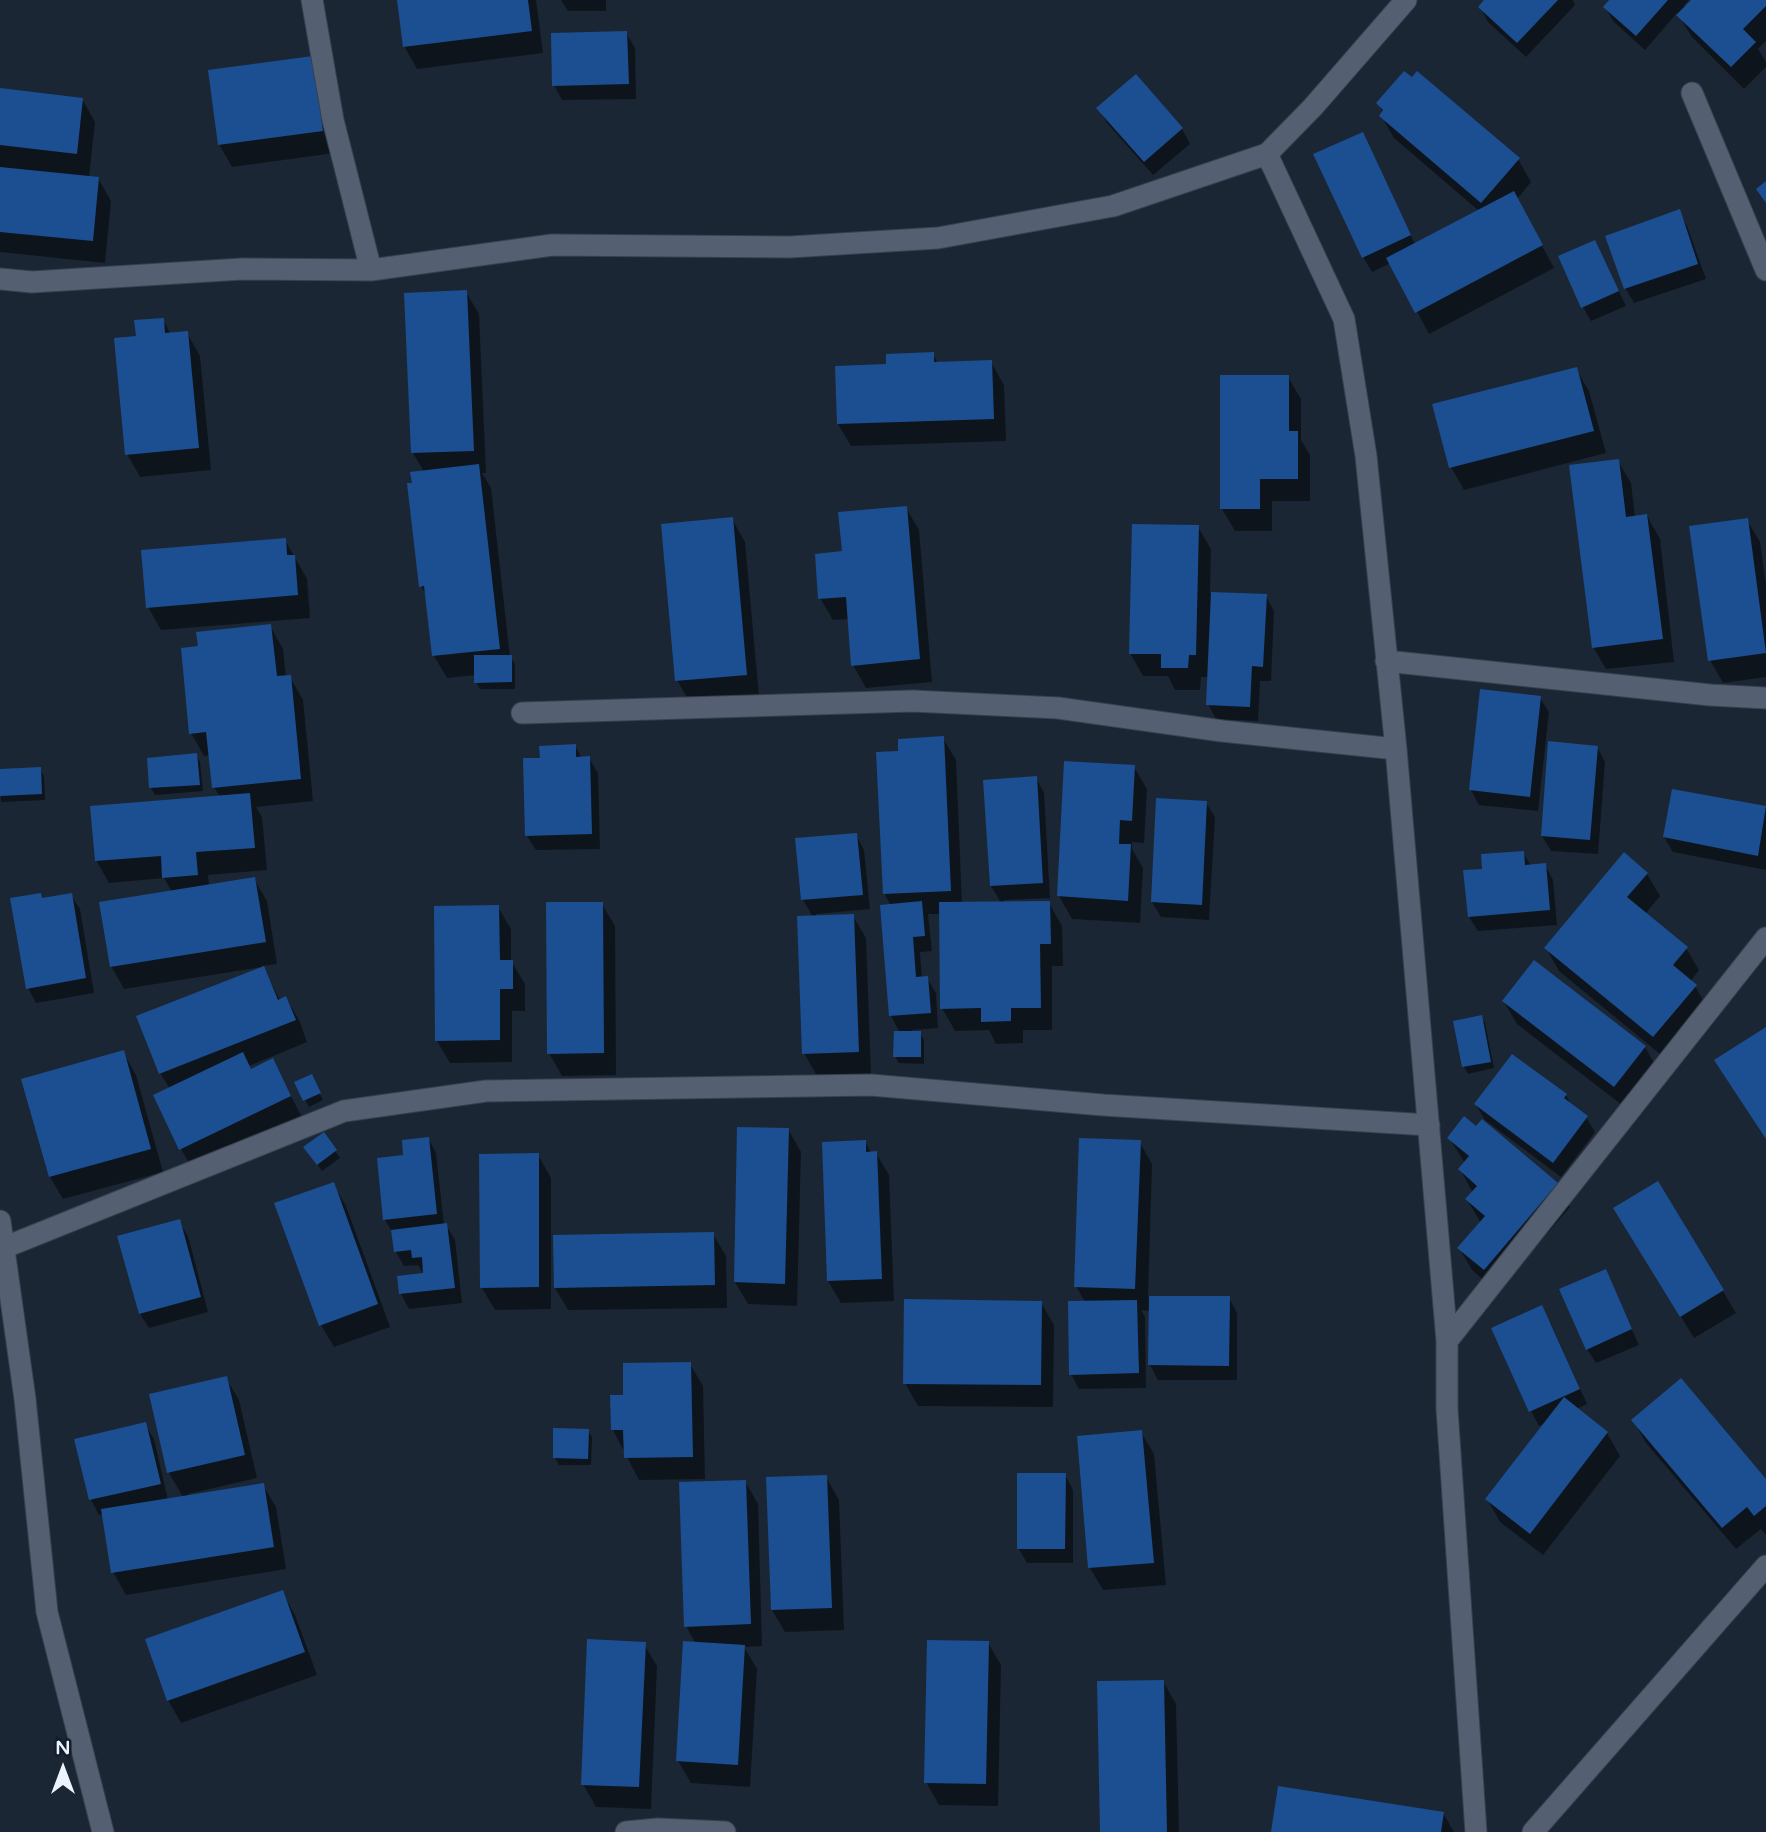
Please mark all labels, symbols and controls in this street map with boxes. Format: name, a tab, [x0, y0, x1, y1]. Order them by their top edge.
north arrow	[28, 1734, 98, 1804]
text: N	[55, 1737, 71, 1759]

